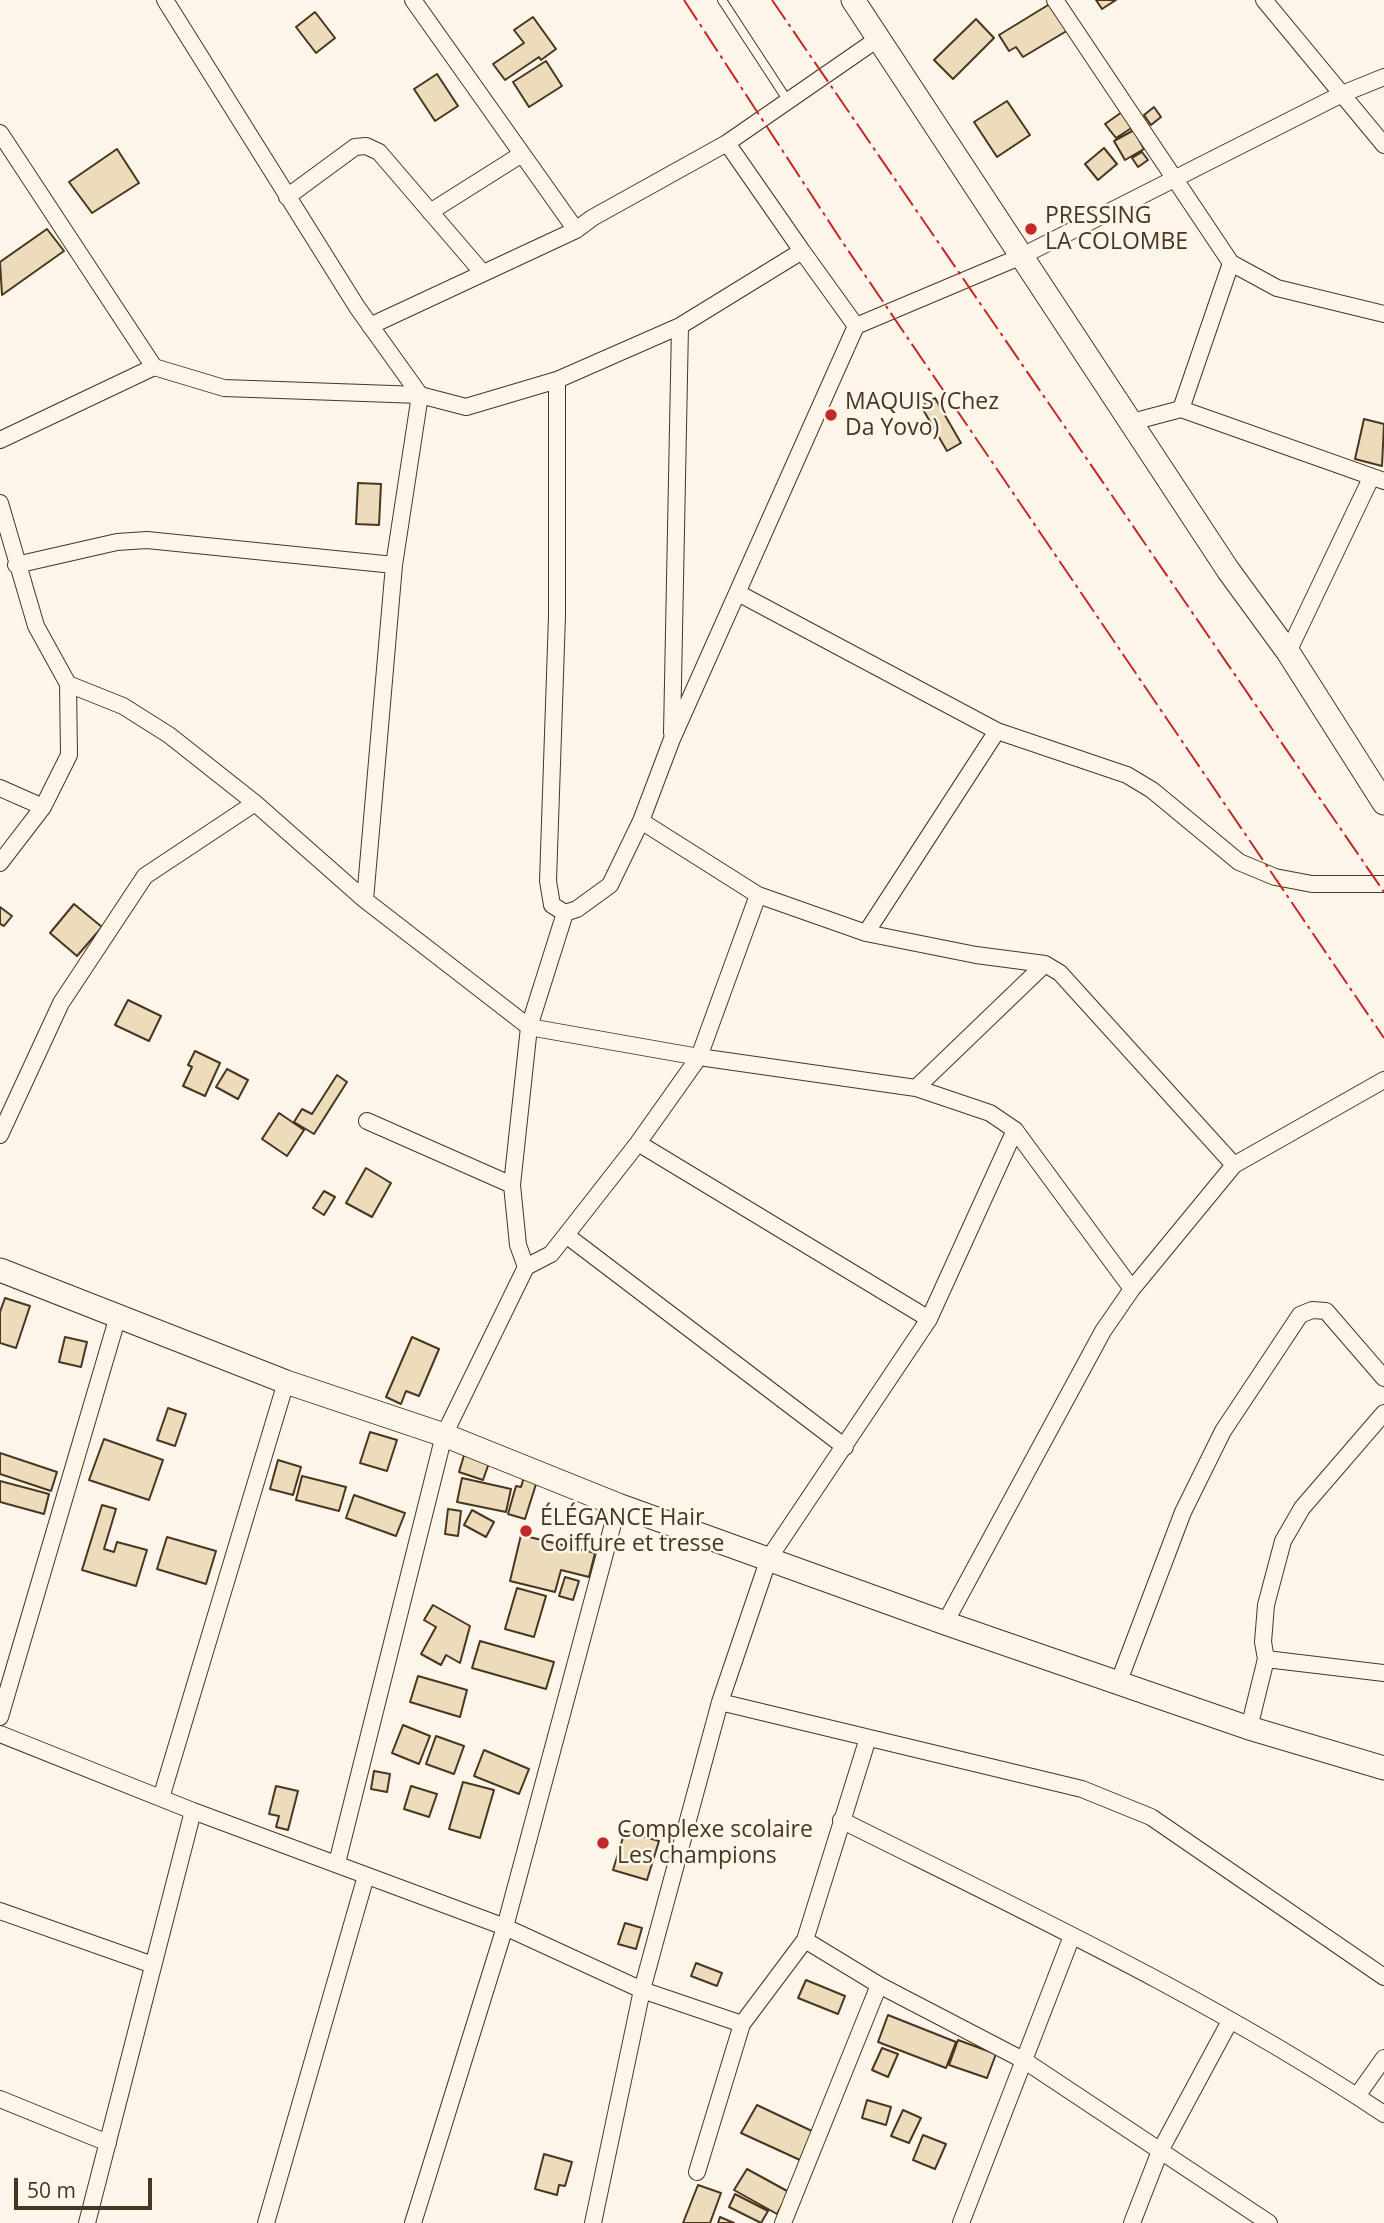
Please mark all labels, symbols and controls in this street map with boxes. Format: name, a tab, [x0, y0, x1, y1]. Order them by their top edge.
place label: PRESSING LA COLOMBE	[1045, 202, 1188, 256]
marker: PRESSING LA COLOMBE	[1023, 221, 1039, 237]
place label: MAQUIS (Chez Da Yovo)	[845, 388, 999, 442]
marker: MAQUIS (Chez Da Yovo)	[823, 407, 839, 423]
place label: ÉLÉGANCE Hair Coiffure et tresse	[540, 1504, 724, 1558]
marker: ÉLÉGANCE Hair Coiffure et tresse	[518, 1523, 534, 1539]
place label: Complexe scolaire Les champions	[617, 1816, 813, 1870]
marker: Complexe scolaire Les champions	[595, 1835, 611, 1851]
scale bar	[18, 2164, 156, 2208]
text: 50 m	[27, 2176, 76, 2204]

